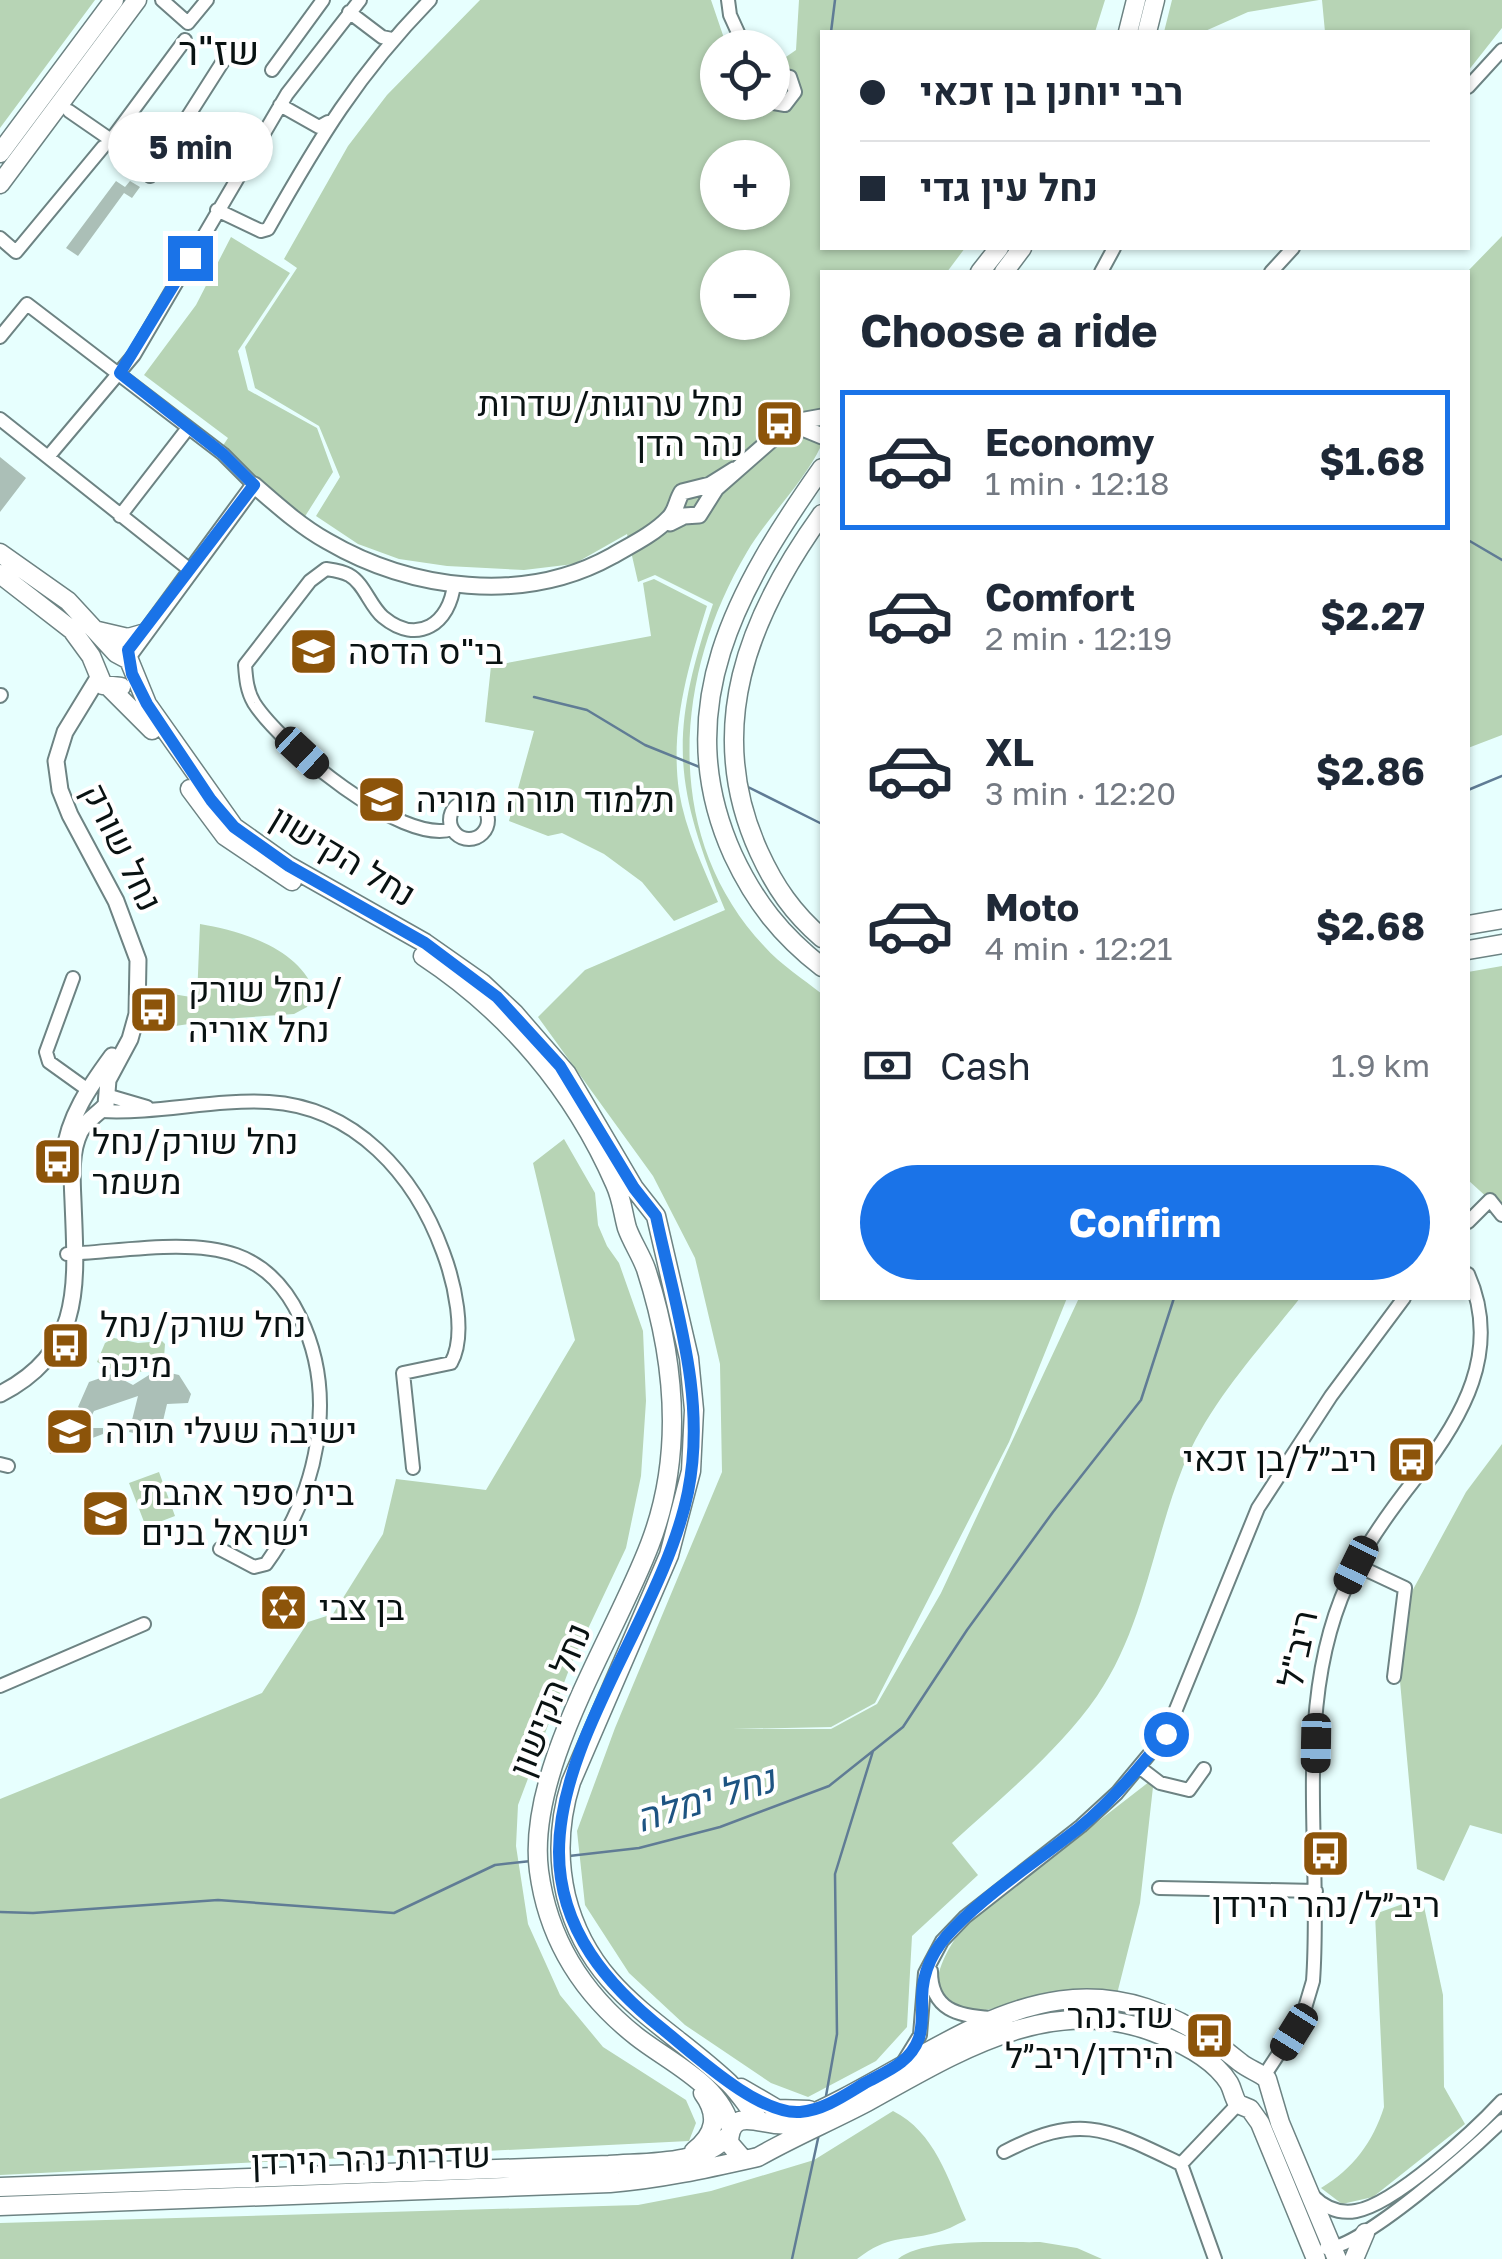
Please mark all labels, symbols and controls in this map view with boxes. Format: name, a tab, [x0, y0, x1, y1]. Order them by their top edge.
district label: שז"ר	[178, 26, 260, 74]
map controls	[700, 30, 790, 340]
button: locate	[700, 30, 790, 120]
text: רבי יוחנן בן זכאי	[920, 68, 1183, 113]
callout: 5 min	[108, 113, 272, 183]
text: 5 min	[149, 128, 232, 166]
button: +	[700, 140, 790, 230]
text: נחל עין גדי	[920, 164, 1098, 209]
route end	[168, 236, 213, 281]
button: −	[700, 250, 790, 340]
text: Choose a ride	[860, 303, 1158, 357]
place label: נחל ערוגות/שדרות נהר הדן	[478, 382, 744, 464]
bus stop icon: נחל ערוגות/שדרות נהר הדן	[753, 398, 805, 450]
icon: car	[865, 415, 955, 505]
text: Economy	[985, 419, 1154, 464]
text: $1.68	[1319, 438, 1425, 483]
text: 1 min · 12:18	[985, 464, 1169, 502]
icon: car	[865, 570, 955, 660]
text: Comfort	[985, 574, 1135, 619]
text: $2.27	[1320, 593, 1425, 638]
text: 2 min · 12:19	[985, 619, 1172, 657]
school or university icon: בי"ס הדסה	[287, 626, 339, 678]
place label: בי"ס הדסה	[348, 630, 503, 672]
car	[270, 722, 334, 784]
icon: car	[865, 725, 955, 815]
text: XL	[985, 729, 1034, 774]
text: $2.86	[1316, 748, 1425, 793]
school or university icon: תלמוד תורה מוריה	[355, 774, 407, 826]
text: 3 min · 12:20	[985, 774, 1176, 812]
street label: נחל שורק	[74, 775, 172, 918]
place label: תלמוד תורה מוריה	[416, 778, 675, 820]
street label: נחל הקישון	[263, 795, 424, 915]
icon: car	[865, 880, 955, 970]
text: Moto	[985, 884, 1079, 929]
text: $2.68	[1316, 903, 1425, 948]
text: 4 min · 12:21	[985, 929, 1172, 967]
place label: נחל שורק/ נחל אוריה	[188, 968, 343, 1050]
bus stop icon: נחל שורק/ נחל אוריה	[127, 984, 179, 1036]
icon: cash	[860, 1038, 915, 1093]
text: Cash	[940, 1043, 1031, 1088]
text: 1.9 km	[1331, 1046, 1430, 1084]
place label: נחל שורק/נחל משמר	[92, 1120, 298, 1202]
bus stop icon: נחל שורק/נחל משמר	[31, 1136, 83, 1188]
button: Confirm	[860, 1165, 1430, 1280]
place label: נחל שורק/נחל מיכה	[100, 1303, 306, 1385]
bus stop icon: נחל שורק/נחל מיכה	[39, 1319, 91, 1371]
school or university icon: ישיבה שעלי תורה	[44, 1405, 96, 1457]
place label: ישיבה שעלי תורה	[105, 1409, 357, 1451]
bus stop icon: ריב״ל/בן זכאי	[1386, 1433, 1438, 1485]
place label: ריב״ל/בן זכאי	[1183, 1437, 1377, 1479]
place label: בית ספר אהבת ישראל בנים	[141, 1471, 354, 1553]
school or university icon: בית ספר אהבת ישראל בנים	[80, 1487, 132, 1539]
car	[1329, 1531, 1383, 1599]
synagogue icon: בן צבי	[258, 1582, 310, 1634]
place label: בן צבי	[319, 1586, 404, 1628]
street label: ריב"ל	[1268, 1606, 1326, 1691]
street label: נחל הקישון	[499, 1617, 599, 1782]
route start	[1144, 1712, 1189, 1757]
car	[1300, 1713, 1332, 1773]
water label: נחל ימלה	[629, 1754, 782, 1840]
bus stop icon: ריב״ל/נהר הירדן	[1300, 1827, 1352, 1879]
place label: ריב״ל/נהר הירדן	[1212, 1883, 1440, 1925]
place label: שד.נהר הירדן/ריב״ל	[1005, 1994, 1174, 2076]
car	[1265, 1999, 1323, 2065]
bus stop icon: שד.נהר הירדן/ריב״ל	[1183, 2010, 1235, 2062]
street label: שדרות נהר הירדן	[250, 2133, 492, 2183]

